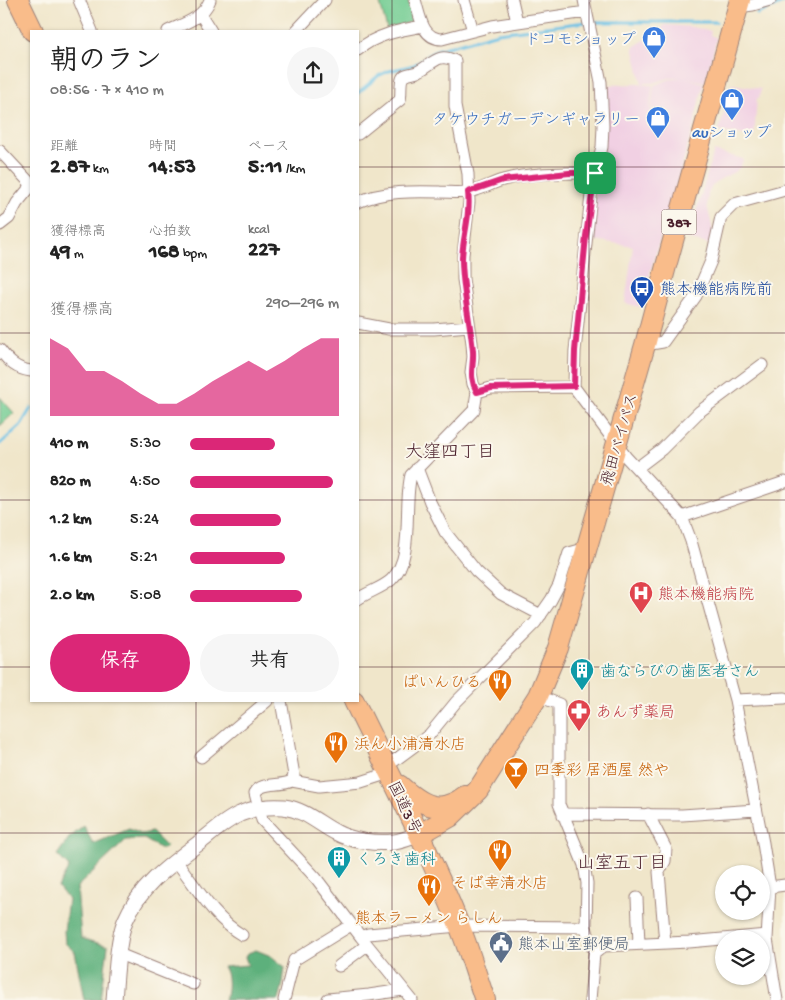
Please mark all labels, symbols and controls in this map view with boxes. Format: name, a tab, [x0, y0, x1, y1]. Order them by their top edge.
shop icon: ドコモショップ	[641, 25, 667, 59]
place label: ドコモショップ	[525, 31, 636, 51]
text: 朝のラン	[50, 46, 162, 79]
button: share	[287, 47, 339, 99]
text: 08:56 · 7 × 410 m	[50, 82, 164, 101]
shop icon: auショップ	[719, 87, 745, 121]
shop icon: タケウチガーデンギャラリー	[645, 105, 671, 139]
place label: タケウチガーデンギャラリー	[432, 111, 640, 131]
place label: auショップ	[692, 124, 772, 144]
text: 距離	[50, 139, 78, 156]
text: 時間	[149, 139, 177, 156]
text: ペース	[248, 139, 289, 156]
pin	[574, 152, 616, 194]
text: 2.87	[50, 156, 89, 181]
text: 14:53	[149, 156, 196, 181]
text: 5:11	[248, 156, 283, 181]
icon: arrive	[581, 159, 609, 187]
text: km	[89, 161, 109, 178]
text: /km	[283, 161, 305, 178]
road number: 387	[662, 210, 696, 234]
text: kcal	[248, 222, 270, 239]
text: 獲得標高	[50, 224, 106, 241]
text: 心拍数	[149, 224, 191, 241]
text: 227	[248, 239, 280, 264]
text: 49	[50, 241, 70, 266]
text: 168	[149, 241, 180, 266]
text: m	[70, 246, 84, 263]
text: bpm	[180, 246, 207, 263]
bus stop icon: 熊本機能病院前	[629, 275, 655, 309]
place label: 熊本機能病院前	[660, 281, 772, 301]
text: 290–296 m	[265, 295, 339, 314]
text: 獲得標高	[50, 302, 114, 321]
street label: 飛田バイパス	[598, 391, 644, 489]
text: 410 m	[50, 435, 88, 454]
text: 5:30	[130, 435, 161, 454]
district label: 大窪四丁目	[405, 442, 495, 464]
text: 820 m	[50, 473, 91, 492]
text: 4:50	[130, 473, 160, 492]
text: 1.2 km	[50, 511, 92, 530]
text: 5:24	[130, 511, 159, 530]
text: 1.6 km	[50, 549, 92, 568]
text: 5:21	[130, 549, 158, 568]
hospital icon: 熊本機能病院	[628, 580, 654, 614]
place label: 熊本機能病院	[658, 586, 754, 606]
text: 2.0 km	[50, 587, 94, 606]
text: 5:08	[130, 587, 161, 606]
button: 保存	[50, 634, 190, 692]
button: 共有	[200, 634, 339, 692]
building icon: 歯ならびの歯医者さん	[569, 657, 595, 691]
place label: 歯ならびの歯医者さん	[600, 662, 760, 683]
restaurant icon: ぱいんひる	[487, 668, 513, 702]
place label: ぱいんひる	[402, 674, 482, 694]
pharmacy icon: あんず薬局	[566, 698, 592, 732]
place label: あんず薬局	[596, 704, 675, 724]
restaurant icon: 浜ん小浦清水店	[323, 730, 349, 764]
place label: 浜ん小浦清水店	[354, 735, 466, 756]
bar icon: 四季彩 居酒屋 然や	[503, 756, 529, 790]
place label: 四季彩 居酒屋 然や	[534, 762, 670, 782]
street label: 国道3号	[382, 779, 425, 838]
restaurant icon: そば幸清水店	[487, 838, 513, 872]
building icon: くろき歯科	[326, 845, 352, 879]
place label: くろき歯科	[356, 851, 436, 871]
district label: 山室五丁目	[577, 853, 667, 875]
map controls	[715, 865, 770, 985]
button: locate	[715, 865, 770, 920]
restaurant icon: 熊本ラーメン らしん	[416, 873, 442, 907]
place label: そば幸清水店	[452, 874, 548, 895]
place label: 熊本ラーメン らしん	[355, 910, 503, 930]
public building icon: 熊本山室郵便局	[488, 930, 514, 964]
button: layers	[715, 930, 770, 985]
place label: 熊本山室郵便局	[518, 936, 630, 956]

